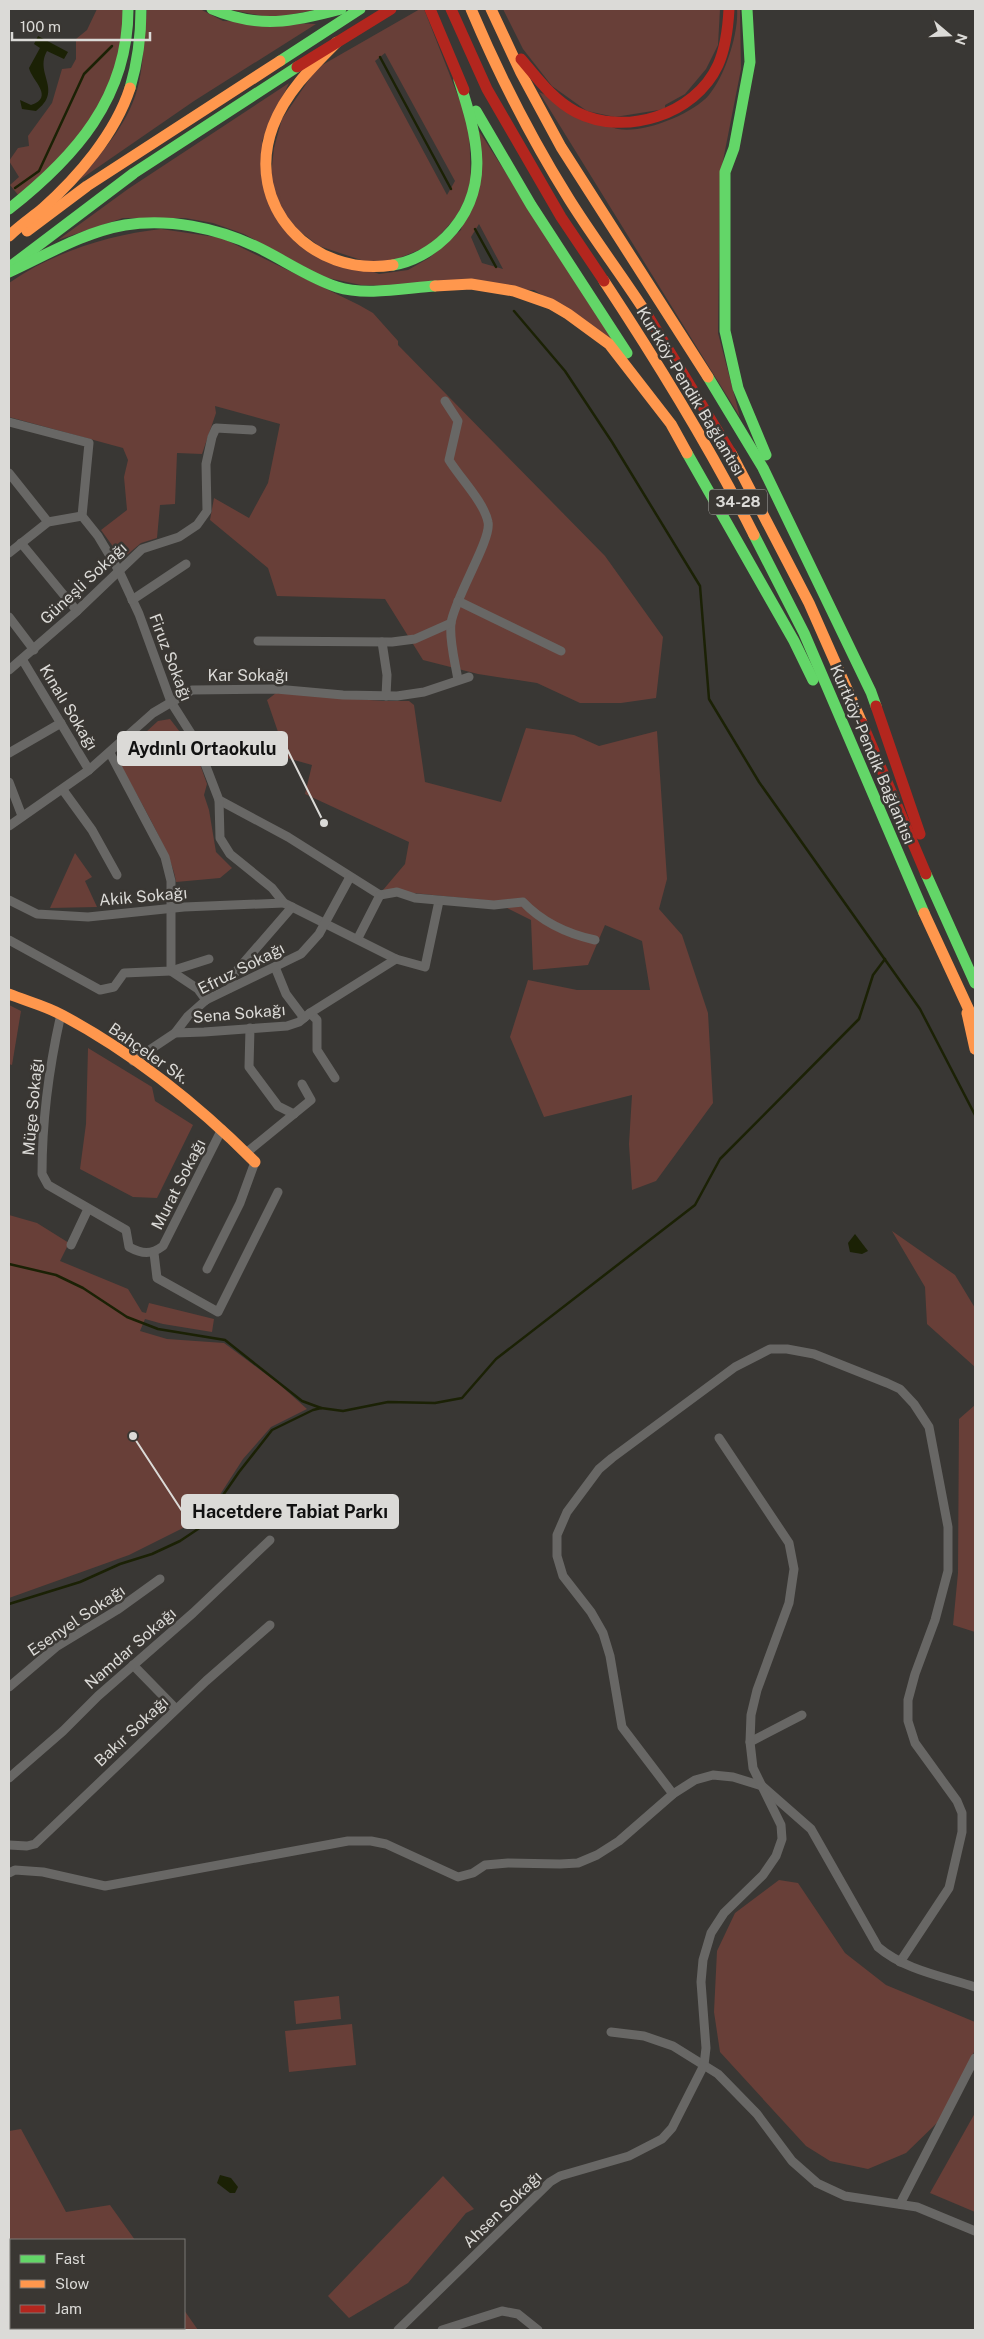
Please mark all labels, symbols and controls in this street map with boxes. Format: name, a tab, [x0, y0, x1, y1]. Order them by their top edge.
scale bar	[12, 10, 150, 42]
north arrow	[924, 10, 974, 60]
text: 100 m	[20, 18, 61, 35]
text: N	[952, 31, 971, 47]
street label: Kurtköy-Pendik Bağlantısı	[633, 304, 748, 479]
road number: 34-28	[709, 490, 767, 514]
street label: Güneşli Sokağı	[36, 538, 131, 628]
street label: Firuz Sokağı	[145, 611, 196, 703]
street label: Kınalı Sokağı	[36, 661, 102, 754]
street label: Kurtköy-Pendik Bağlantısı	[826, 662, 919, 847]
street label: Kar Sokağı	[208, 666, 288, 685]
callout: Aydınlı Ortaokulu	[118, 732, 287, 765]
text: Aydınlı Ortaokulu	[127, 738, 277, 759]
street label: Akik Sokağı	[98, 883, 188, 910]
street label: Efruz Sokağı	[195, 939, 288, 998]
street label: Sena Sokağı	[192, 1000, 286, 1027]
street label: Bahçeler Sk.	[105, 1019, 192, 1088]
street label: Müge Sokağı	[19, 1058, 46, 1156]
street label: Murat Sokağı	[147, 1136, 209, 1233]
callout: Hacetdere Tabiat Parkı	[182, 1495, 398, 1528]
text: Hacetdere Tabiat Parkı	[192, 1501, 388, 1522]
street label: Esenyel Sokağı	[24, 1581, 129, 1660]
street label: Namdar Sokağı	[81, 1604, 180, 1693]
street label: Bakır Sokağı	[91, 1692, 172, 1770]
street label: Ahsen Sokağı	[459, 2167, 546, 2252]
legend	[10, 2239, 185, 2329]
text: Fast	[55, 2250, 85, 2267]
text: Slow	[55, 2275, 90, 2292]
text: Jam	[55, 2300, 82, 2317]

